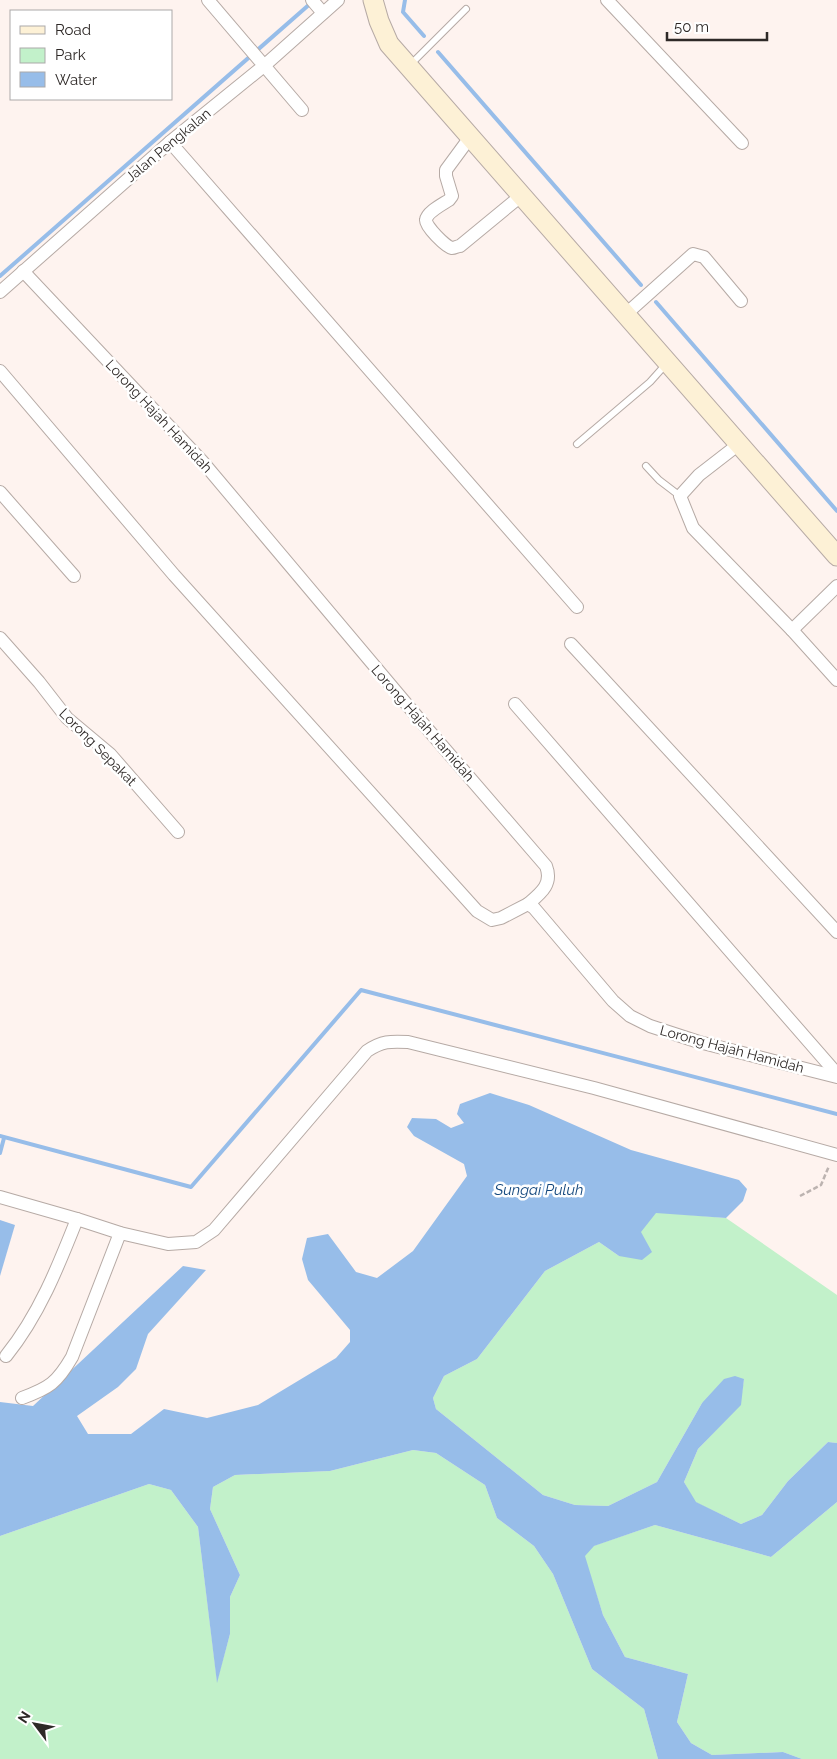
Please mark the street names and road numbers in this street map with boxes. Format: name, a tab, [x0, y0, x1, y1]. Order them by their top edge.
street label: Jalan Pengkalan	[122, 105, 214, 185]
street label: Lorong Hajah Hamidah	[103, 356, 215, 476]
street label: Lorong Hajah Hamidah	[368, 662, 478, 784]
street label: Lorong Sepakat	[56, 705, 140, 789]
street label: Lorong Hajah Hamidah	[658, 1022, 806, 1076]

